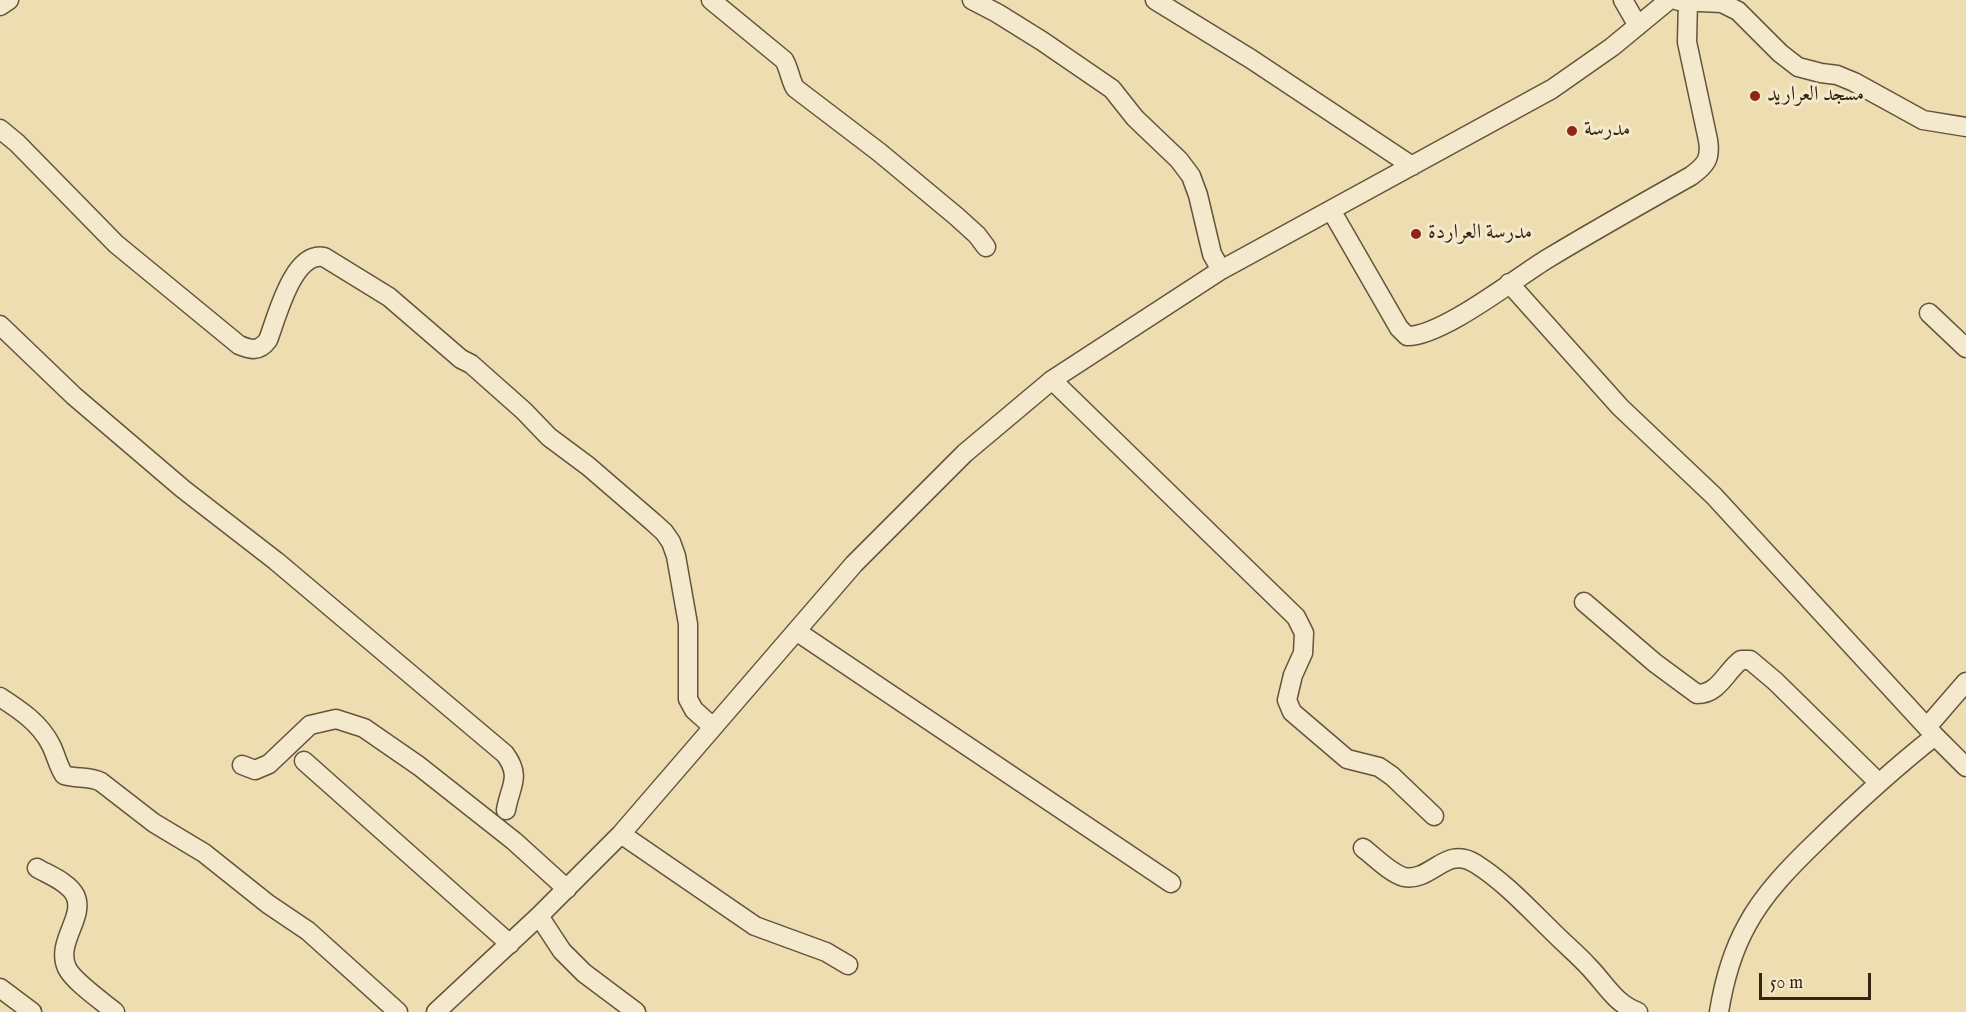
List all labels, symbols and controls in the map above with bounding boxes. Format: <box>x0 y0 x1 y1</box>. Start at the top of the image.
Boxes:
place label: مسجد العراريد <box>1767 83 1864 109</box>
marker: مسجد العراريد <box>1748 89 1762 103</box>
place label: مدرسة <box>1584 118 1630 144</box>
marker: مدرسة <box>1565 124 1579 138</box>
place label: مدرسة العراردة <box>1428 221 1532 247</box>
marker: مدرسة العراردة <box>1409 227 1423 241</box>
scale bar <box>1762 961 1874 999</box>
text: 50 m <box>1770 972 1803 995</box>

